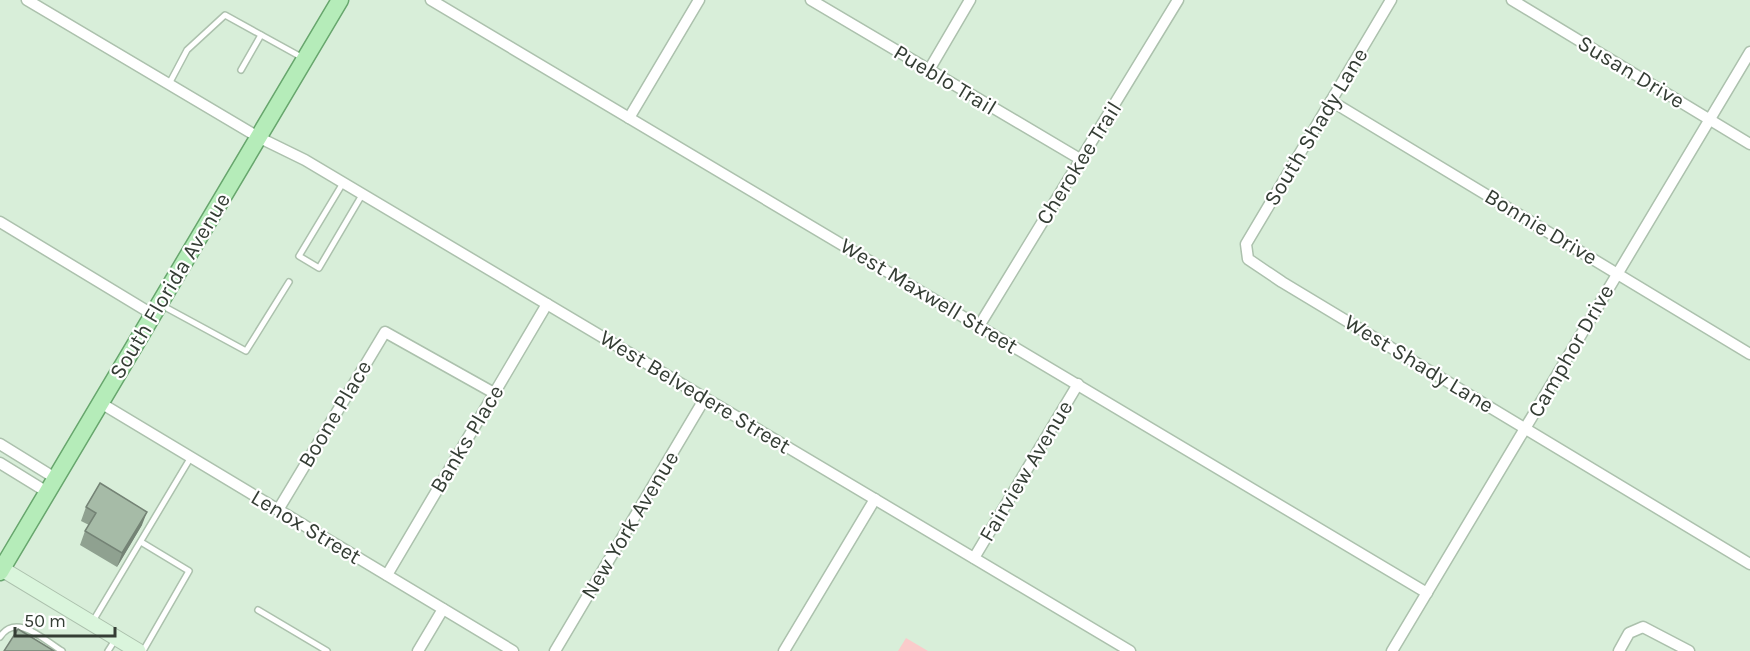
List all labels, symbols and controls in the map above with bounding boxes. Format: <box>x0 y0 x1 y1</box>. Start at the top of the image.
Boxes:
street label: Susan Drive <box>1573 30 1689 114</box>
street label: Pueblo Trail <box>889 39 1001 121</box>
street label: South Shady Lane <box>1259 43 1373 211</box>
street label: Cherokee Trail <box>1031 97 1127 229</box>
street label: Bonnie Drive <box>1480 183 1602 271</box>
street label: South Florida Avenue <box>104 188 236 384</box>
street label: West Maxwell Street <box>836 233 1022 359</box>
street label: Camphor Drive <box>1523 280 1619 422</box>
street label: West Shady Lane <box>1340 309 1498 419</box>
street label: West Belvedere Street <box>595 325 795 459</box>
street label: Boone Place <box>293 356 377 472</box>
street label: Banks Place <box>425 380 509 498</box>
street label: Fairview Avenue <box>974 396 1078 546</box>
street label: New York Avenue <box>576 446 684 604</box>
street label: Lenox Street <box>246 484 366 570</box>
scale bar <box>15 600 116 638</box>
text: 50 m <box>24 610 66 632</box>

